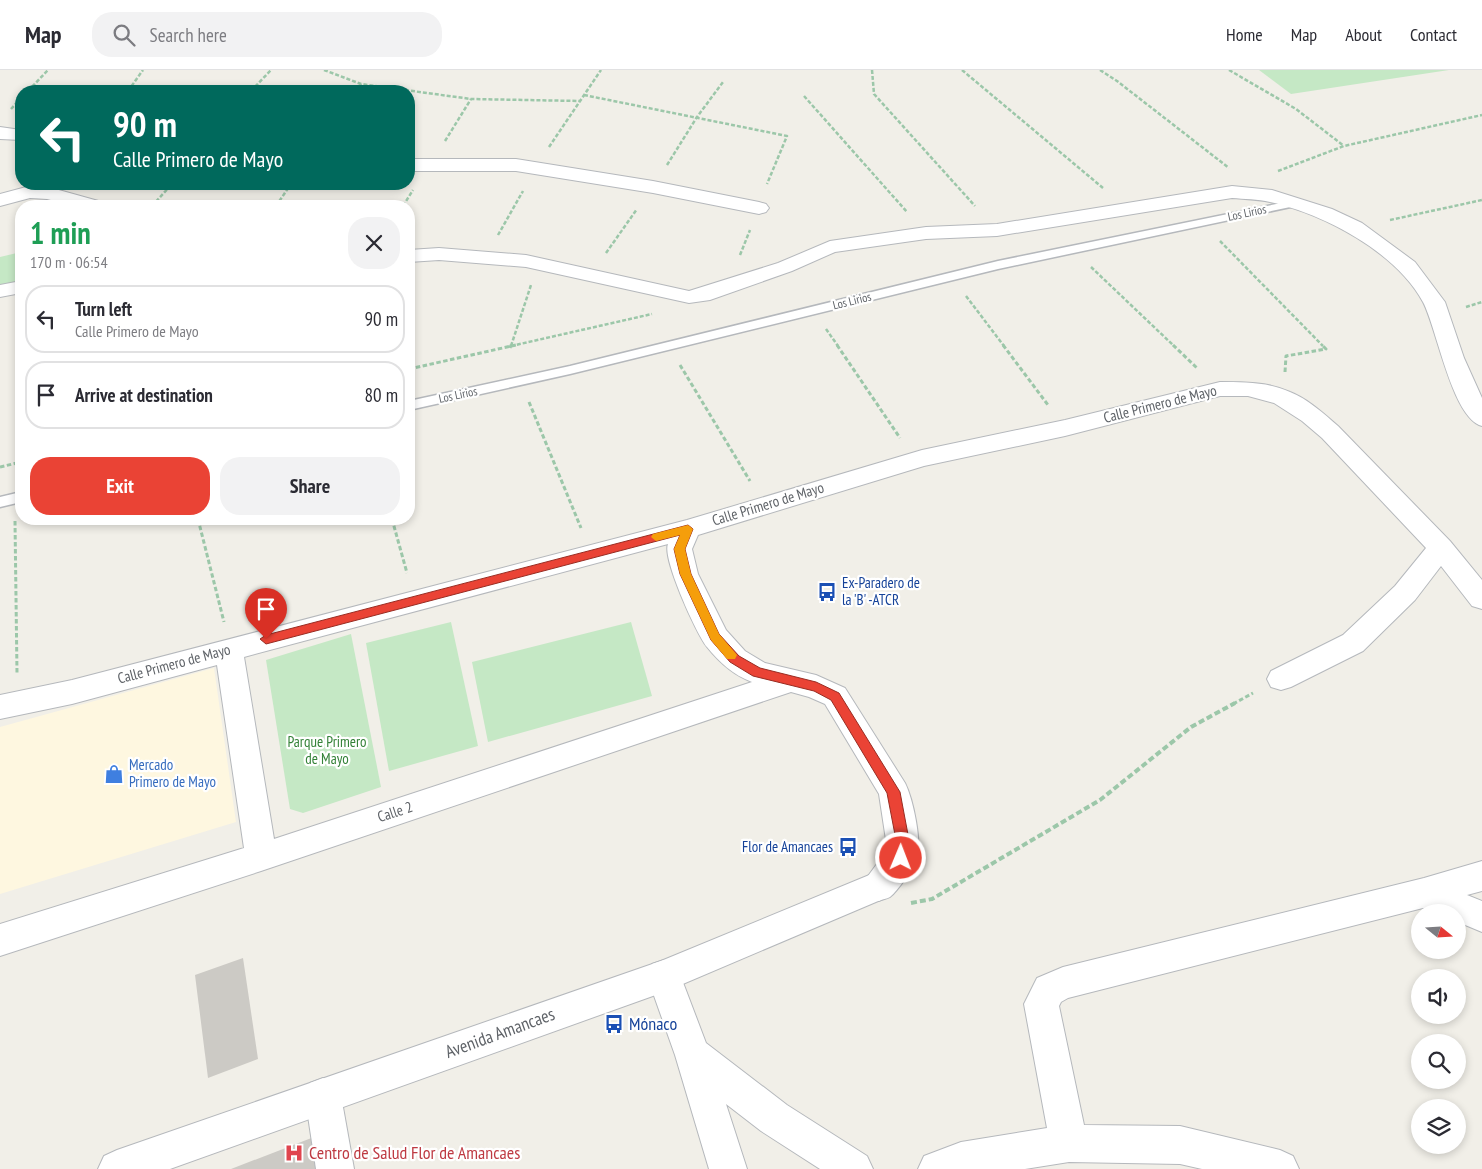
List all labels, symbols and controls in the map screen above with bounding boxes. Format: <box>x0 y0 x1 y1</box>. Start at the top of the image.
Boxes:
search box <box>92 12 442 57</box>
text: Map <box>25 19 62 50</box>
icon: search <box>110 21 138 49</box>
text: Search here <box>150 23 227 47</box>
text: Home <box>1226 23 1263 46</box>
text: Map <box>1291 23 1317 46</box>
text: About <box>1345 23 1382 46</box>
text: Contact <box>1410 23 1457 46</box>
text: 90 m <box>113 101 177 147</box>
icon: left <box>30 105 95 170</box>
text: Calle Primero de Mayo <box>113 145 283 173</box>
street label: Los Lirios <box>1226 201 1268 224</box>
text: 1 min <box>30 213 91 252</box>
button: close <box>348 217 400 269</box>
text: 170 m · 06:54 <box>30 252 108 272</box>
street label: Los Lirios <box>831 289 873 313</box>
text: Turn left <box>75 297 132 321</box>
icon: left <box>32 305 60 333</box>
text: 90 m <box>365 307 398 331</box>
text: Calle Primero de Mayo <box>75 321 199 341</box>
street label: Calle Primero de Mayo <box>1101 380 1218 427</box>
icon: arrive <box>32 381 60 409</box>
text: Arrive at destination <box>75 383 213 407</box>
text: 80 m <box>365 383 398 407</box>
street label: Los Lirios <box>437 383 479 406</box>
button: Exit <box>30 457 210 515</box>
button: Share <box>220 457 400 515</box>
street label: Calle Primero de Mayo <box>710 477 826 530</box>
place label: Ex-Paradero de la 'B' -ATCR <box>842 573 920 609</box>
bus stop icon: Ex-Paradero de la 'B' -ATCR <box>816 581 838 603</box>
pin <box>245 588 287 639</box>
icon: arrive <box>252 595 280 623</box>
street label: Calle Primero de Mayo <box>115 639 232 688</box>
park label: Parque Primero de Mayo <box>287 732 367 768</box>
place label: Mercado Primero de Mayo <box>129 755 216 791</box>
shop icon: Mercado Primero de Mayo <box>103 763 125 785</box>
street label: Calle 2 <box>375 797 415 826</box>
position arrow <box>874 831 926 883</box>
bus stop icon: Flor de Amancaes <box>837 836 859 858</box>
place label: Flor de Amancaes <box>742 837 833 856</box>
north arrow <box>1411 904 1466 959</box>
map controls <box>1411 904 1466 1154</box>
button: sound <box>1411 969 1466 1024</box>
street label: Avenida Amancaes <box>442 1002 558 1063</box>
place label: Mónaco <box>629 1012 677 1035</box>
bus stop icon: Mónaco <box>603 1013 625 1035</box>
button: search <box>1411 1034 1466 1089</box>
button: layers <box>1411 1099 1466 1154</box>
place label: Centro de Salud Flor de Amancaes <box>309 1141 520 1164</box>
hospital icon: Centro de Salud Flor de Amancaes <box>283 1142 305 1164</box>

